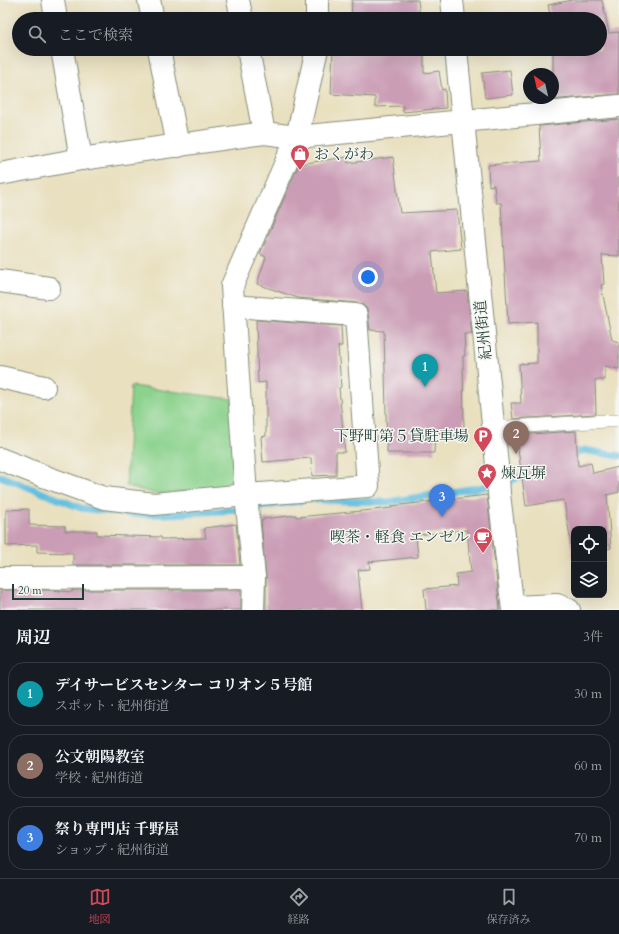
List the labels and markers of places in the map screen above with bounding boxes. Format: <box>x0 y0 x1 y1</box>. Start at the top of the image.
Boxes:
shop icon: おくがわ <box>289 143 311 171</box>
place label: おくがわ <box>314 144 374 164</box>
pin: 1 <box>412 354 438 387</box>
pin: 2 <box>503 421 529 454</box>
parking icon: 下野町第５貸駐車場 <box>472 425 494 453</box>
place label: 下野町第５貸駐車場 <box>334 426 469 446</box>
place icon: 煉瓦塀 <box>476 462 498 490</box>
place label: 煉瓦塀 <box>501 463 546 483</box>
pin: 3 <box>429 484 455 517</box>
cafe icon: 喫茶・軽食 エンゼル <box>472 526 494 554</box>
place label: 喫茶・軽食 エンゼル <box>330 527 469 547</box>

